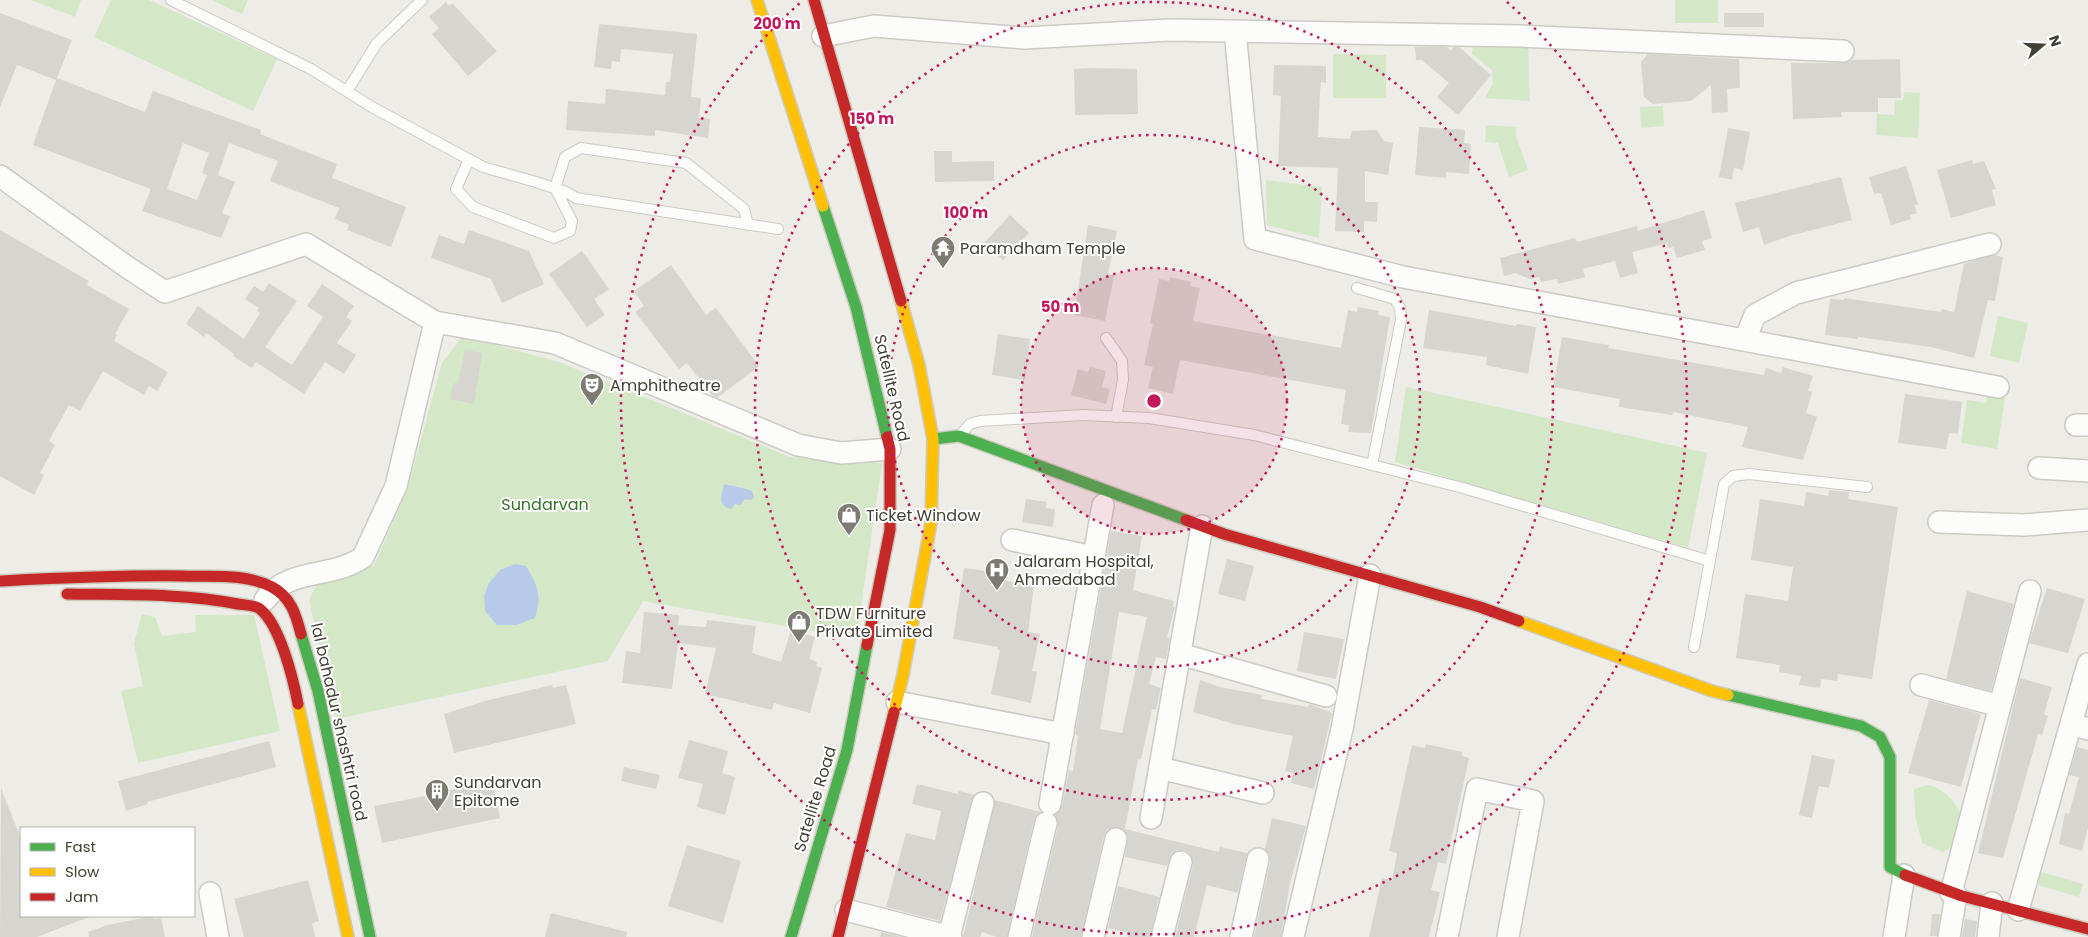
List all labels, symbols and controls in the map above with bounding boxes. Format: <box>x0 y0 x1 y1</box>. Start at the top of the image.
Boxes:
text: 200 m <box>753 13 801 34</box>
north arrow <box>2018 20 2068 70</box>
text: N <box>2044 33 2066 49</box>
text: 150 m <box>850 108 894 129</box>
text: 100 m <box>944 202 988 223</box>
temple icon: Paramdham Temple <box>930 235 956 269</box>
place label: Paramdham Temple <box>960 237 1126 260</box>
text: 50 m <box>1041 296 1079 317</box>
street label: Satellite Road <box>868 332 916 444</box>
theatre icon: Amphitheatre <box>579 372 605 406</box>
place label: Amphitheatre <box>610 374 721 397</box>
centre of rings <box>1145 392 1163 410</box>
park label: Sundarvan <box>501 493 589 516</box>
shop icon: Ticket Window <box>836 502 862 536</box>
place label: Ticket Window <box>866 504 981 527</box>
place label: Jalaram Hospital, Ahmedabad <box>1014 550 1154 591</box>
hospital icon: Jalaram Hospital, Ahmedabad <box>984 557 1010 591</box>
place label: TDW Furniture Private Limited <box>816 602 933 643</box>
shop icon: TDW Furniture Private Limited <box>786 609 812 643</box>
street label: lal bahadur shashtri road <box>305 621 373 823</box>
street label: Satellite Road <box>788 743 842 855</box>
place label: Sundarvan Epitome <box>454 771 542 812</box>
building icon: Sundarvan Epitome <box>424 778 450 812</box>
legend <box>20 827 195 917</box>
text: Fast <box>65 836 96 857</box>
text: Slow <box>65 861 100 882</box>
text: Jam <box>65 886 99 907</box>

